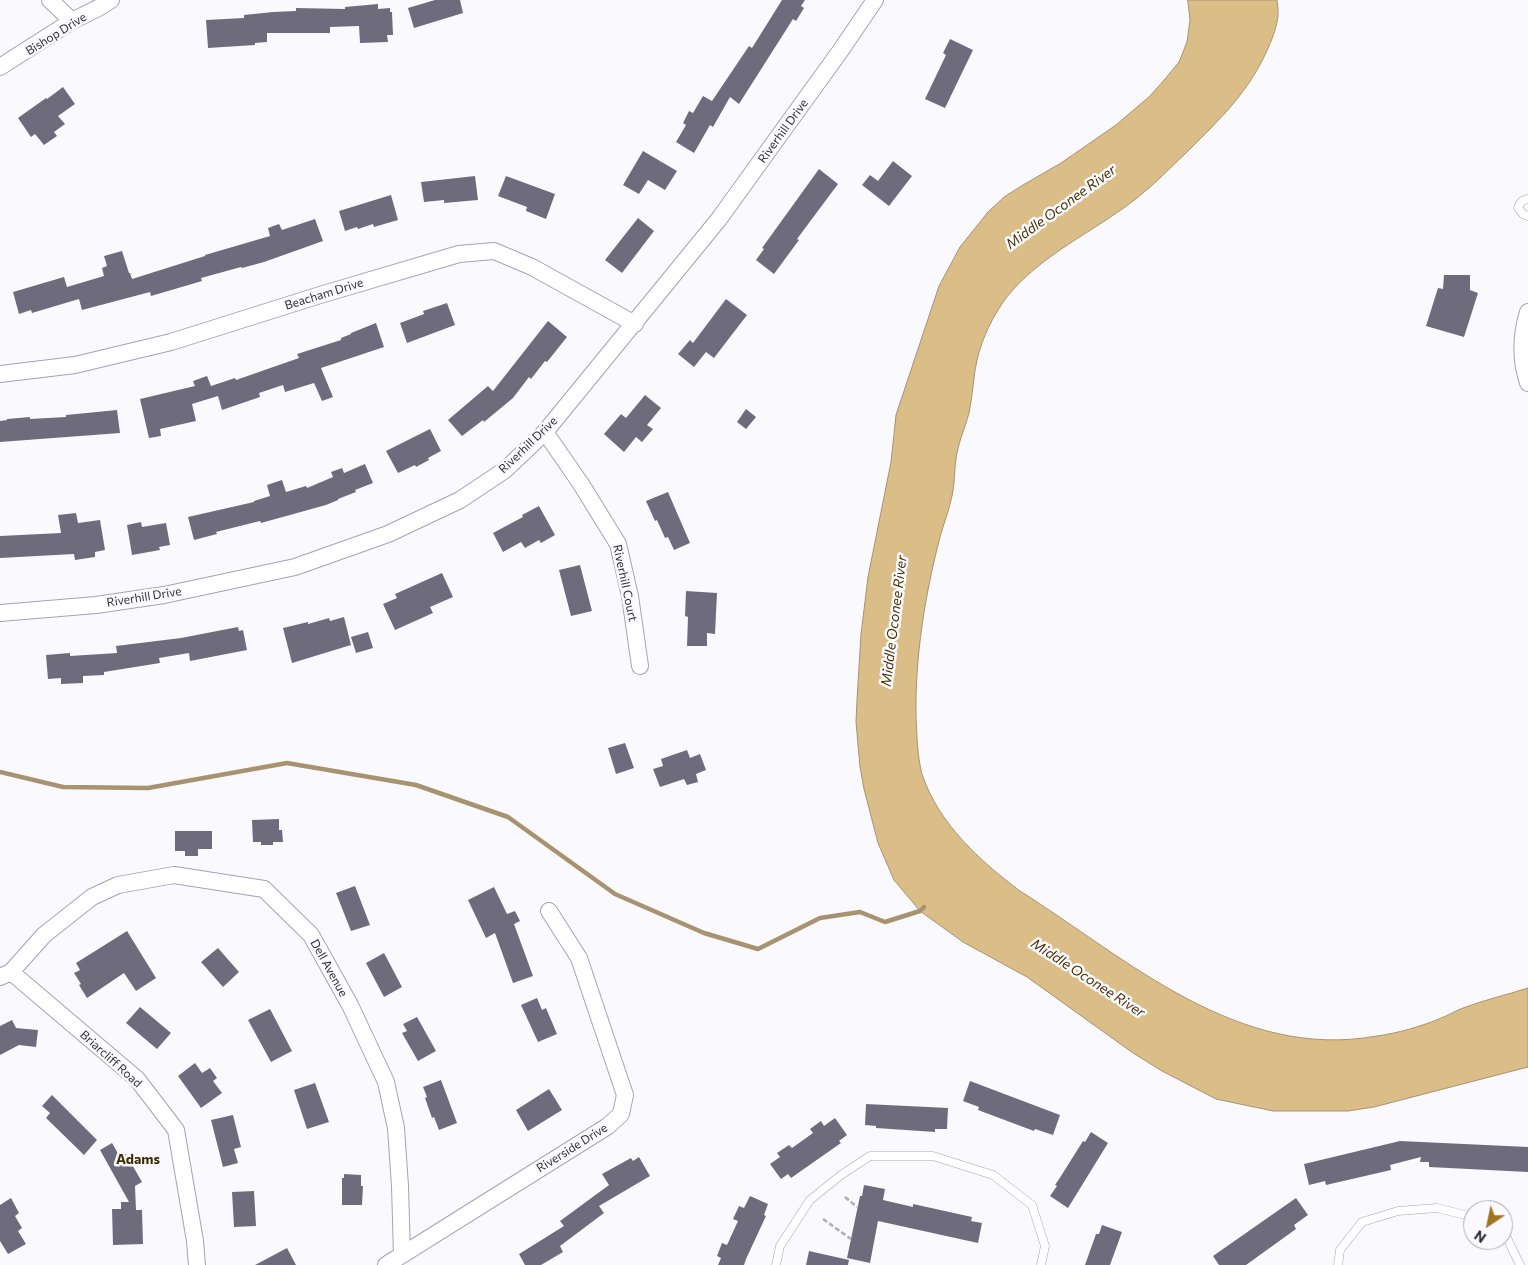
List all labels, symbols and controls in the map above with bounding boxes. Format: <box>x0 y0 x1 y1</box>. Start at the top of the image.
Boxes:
street label: Bishop Drive <box>23 10 89 58</box>
street label: Riverhill Drive <box>755 96 811 166</box>
water label: Middle Oconee River <box>1003 161 1119 253</box>
street label: Beacham Drive <box>283 275 365 313</box>
street label: Riverhill Drive <box>496 414 560 476</box>
street label: Riverhill Court <box>610 543 640 623</box>
water label: Middle Oconee River <box>878 554 910 688</box>
street label: Riverhill Drive <box>106 584 182 610</box>
water label: Middle Oconee River <box>1028 935 1148 1021</box>
street label: Dell Avenue <box>307 937 351 999</box>
street label: Briarcliff Road <box>77 1028 145 1090</box>
street label: Riverside Drive <box>534 1120 610 1176</box>
district label: Adams <box>116 1151 160 1167</box>
north arrow <box>1463 1200 1513 1250</box>
text: N <box>1471 1227 1489 1247</box>

